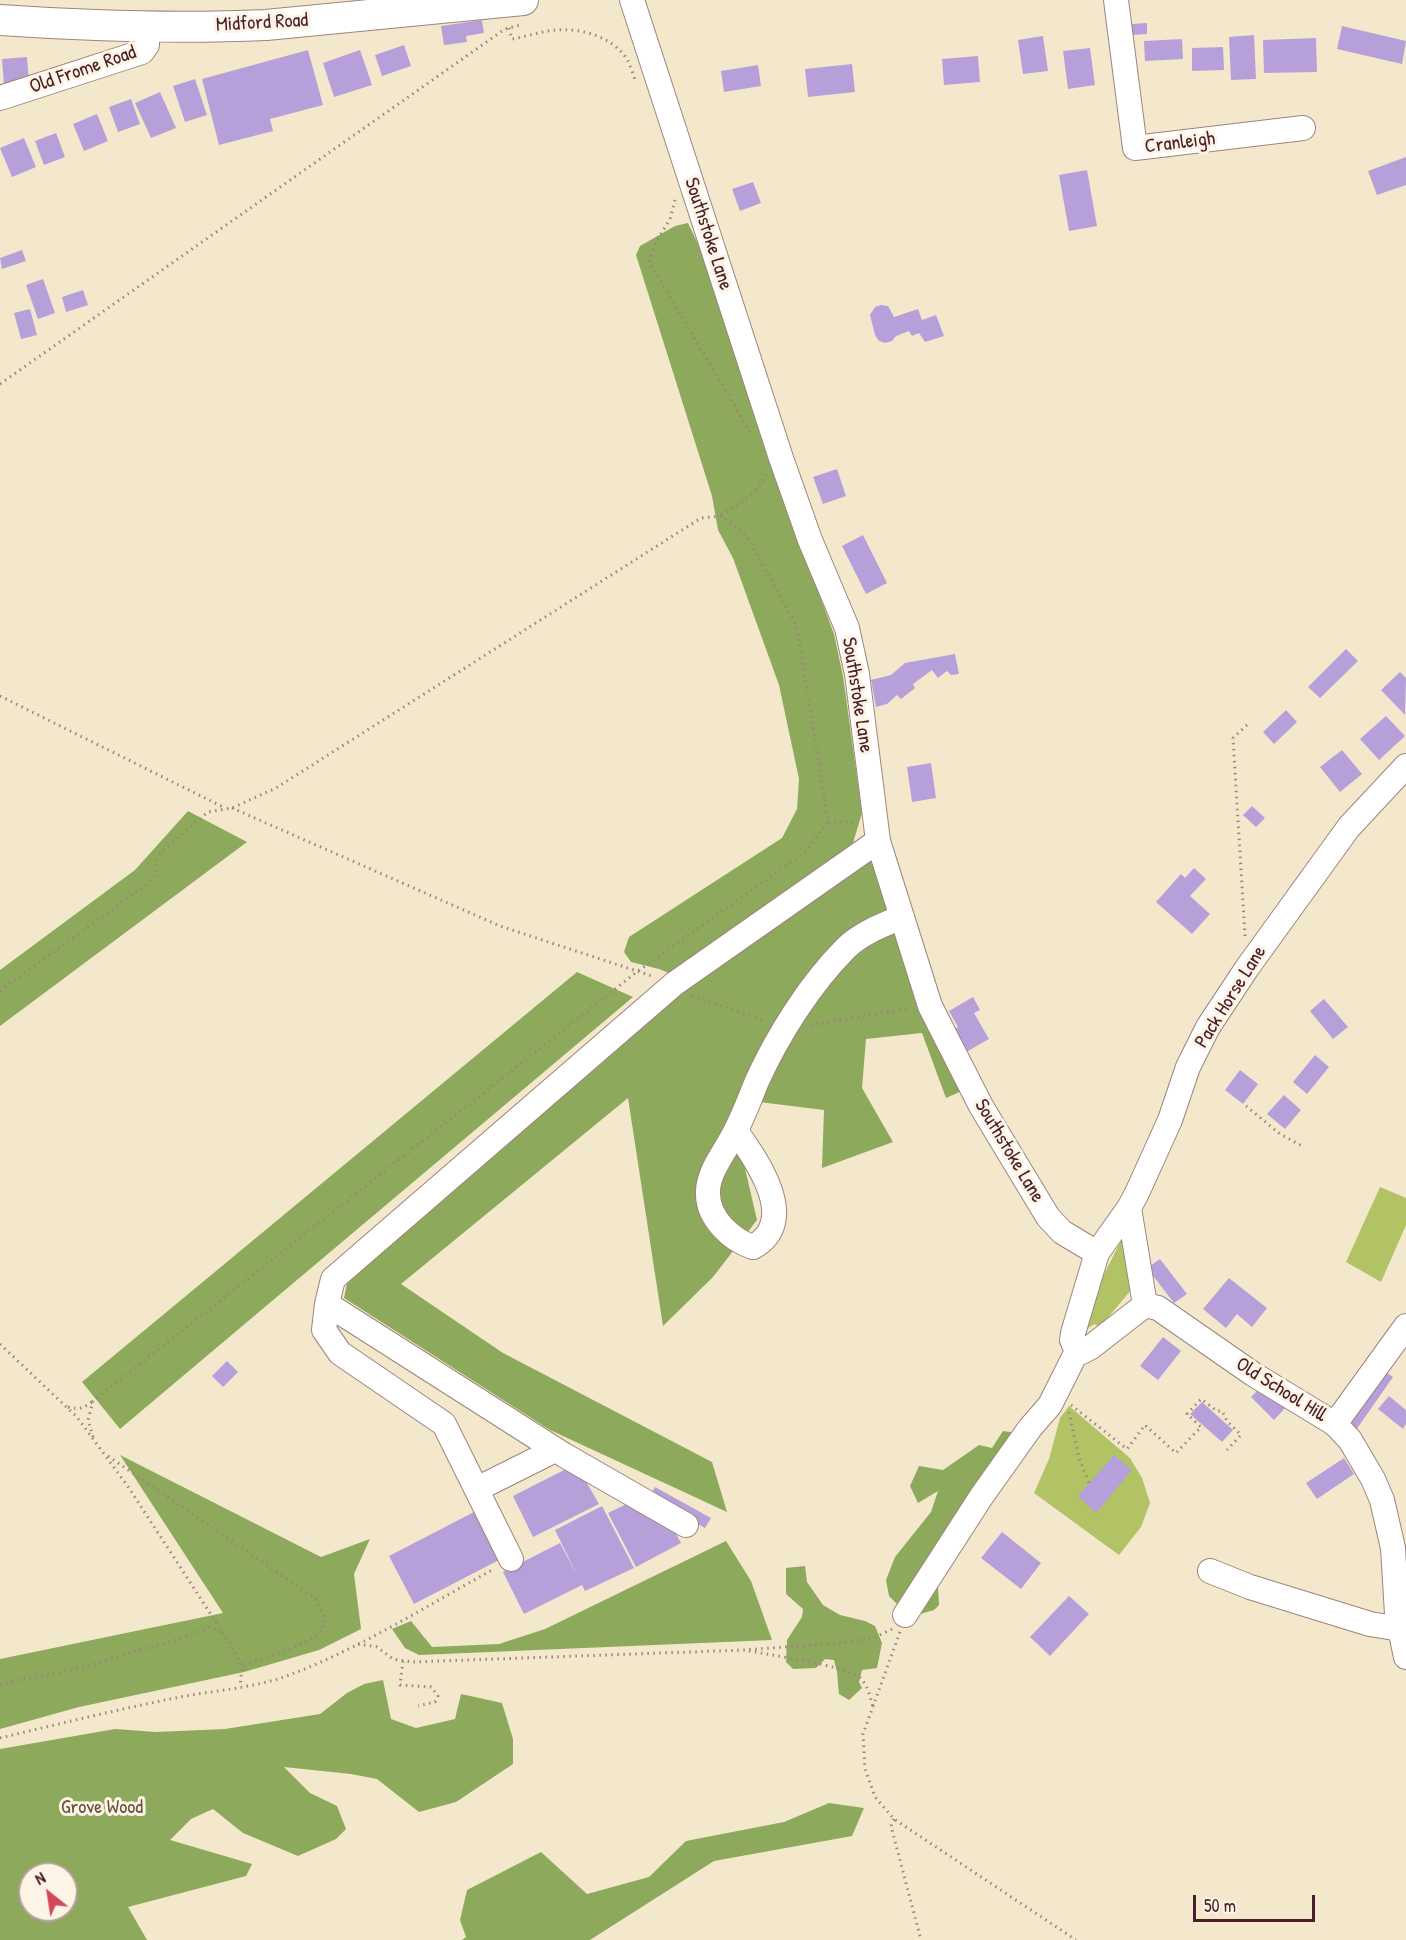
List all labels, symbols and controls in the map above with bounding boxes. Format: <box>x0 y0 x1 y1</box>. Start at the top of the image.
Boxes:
street label: Midford Road <box>215 9 309 37</box>
street label: Old Frome Road <box>27 41 139 99</box>
street label: Cranleigh <box>1144 127 1216 159</box>
street label: Southstoke Lane <box>679 175 737 293</box>
street label: Southstoke Lane <box>836 636 878 754</box>
street label: Pack Horse Lane <box>1190 942 1272 1052</box>
street label: Southstoke Lane <box>969 1095 1049 1207</box>
street label: Old School Hill <box>1231 1353 1331 1427</box>
park label: Grove Wood <box>61 1796 143 1820</box>
north arrow <box>18 1862 78 1922</box>
text: N <box>31 1866 49 1890</box>
scale bar <box>1196 1883 1318 1921</box>
text: 50 m <box>1204 1893 1236 1918</box>

